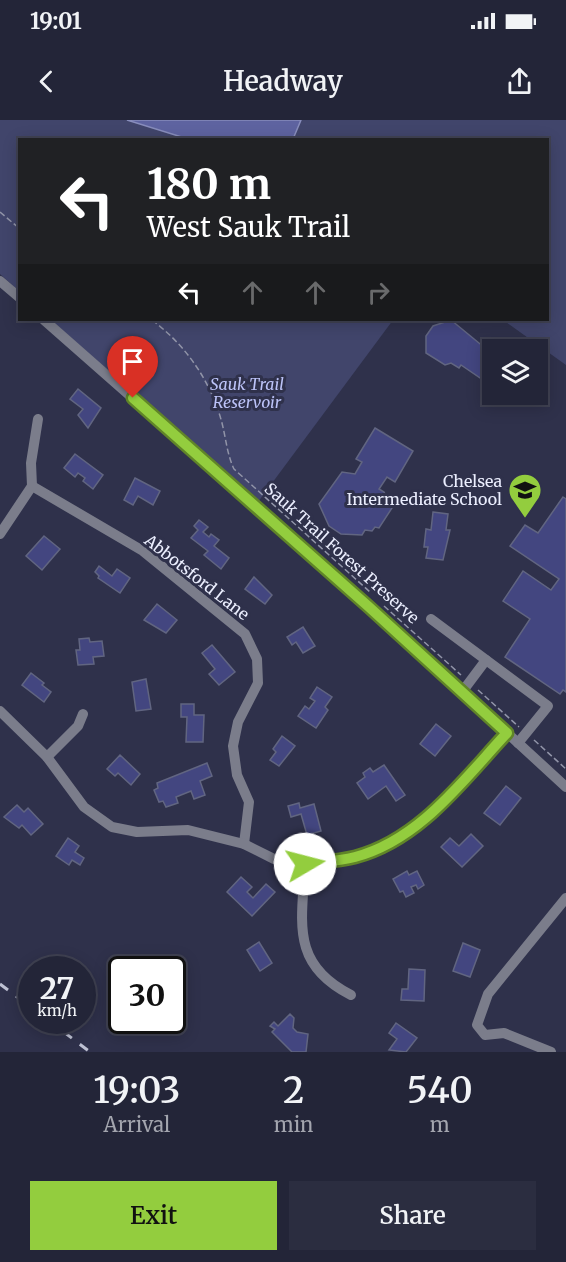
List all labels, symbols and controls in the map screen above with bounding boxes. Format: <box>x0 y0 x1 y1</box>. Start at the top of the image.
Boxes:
text: 19:01 <box>30 7 82 35</box>
text: Headway <box>223 64 343 98</box>
icon: back <box>30 65 63 98</box>
icon: share <box>503 65 536 98</box>
text: 180 m <box>147 158 271 210</box>
icon: left <box>48 162 126 240</box>
text: West Sauk Trail <box>147 210 350 244</box>
icon: left <box>173 276 206 309</box>
icon: ahead <box>236 276 269 309</box>
icon: ahead <box>299 276 332 309</box>
icon: right <box>362 276 395 309</box>
pin <box>107 336 158 398</box>
map controls <box>482 339 548 405</box>
button: layers <box>482 339 548 405</box>
icon: arrive <box>116 345 149 378</box>
park label: Sauk Trail Reservoir <box>210 374 284 412</box>
place label: Chelsea Intermediate School <box>347 471 502 509</box>
school or university icon: Chelsea Intermediate School <box>507 472 543 519</box>
street label: Sauk Trail Forest Preserve <box>261 478 423 628</box>
street label: Abbotsford Lane <box>140 529 253 624</box>
position arrow <box>273 832 337 896</box>
speed limit sign: 30 <box>108 956 186 1034</box>
text: 27 <box>40 969 74 1007</box>
text: km/h <box>37 1001 77 1020</box>
text: 19:03 <box>93 1068 180 1113</box>
text: 2 <box>283 1068 304 1113</box>
text: 540 <box>407 1068 473 1113</box>
text: Arrival <box>104 1112 170 1137</box>
text: min <box>274 1112 313 1137</box>
text: m <box>430 1112 450 1137</box>
button: Exit <box>30 1181 277 1250</box>
button: Share <box>289 1181 536 1250</box>

